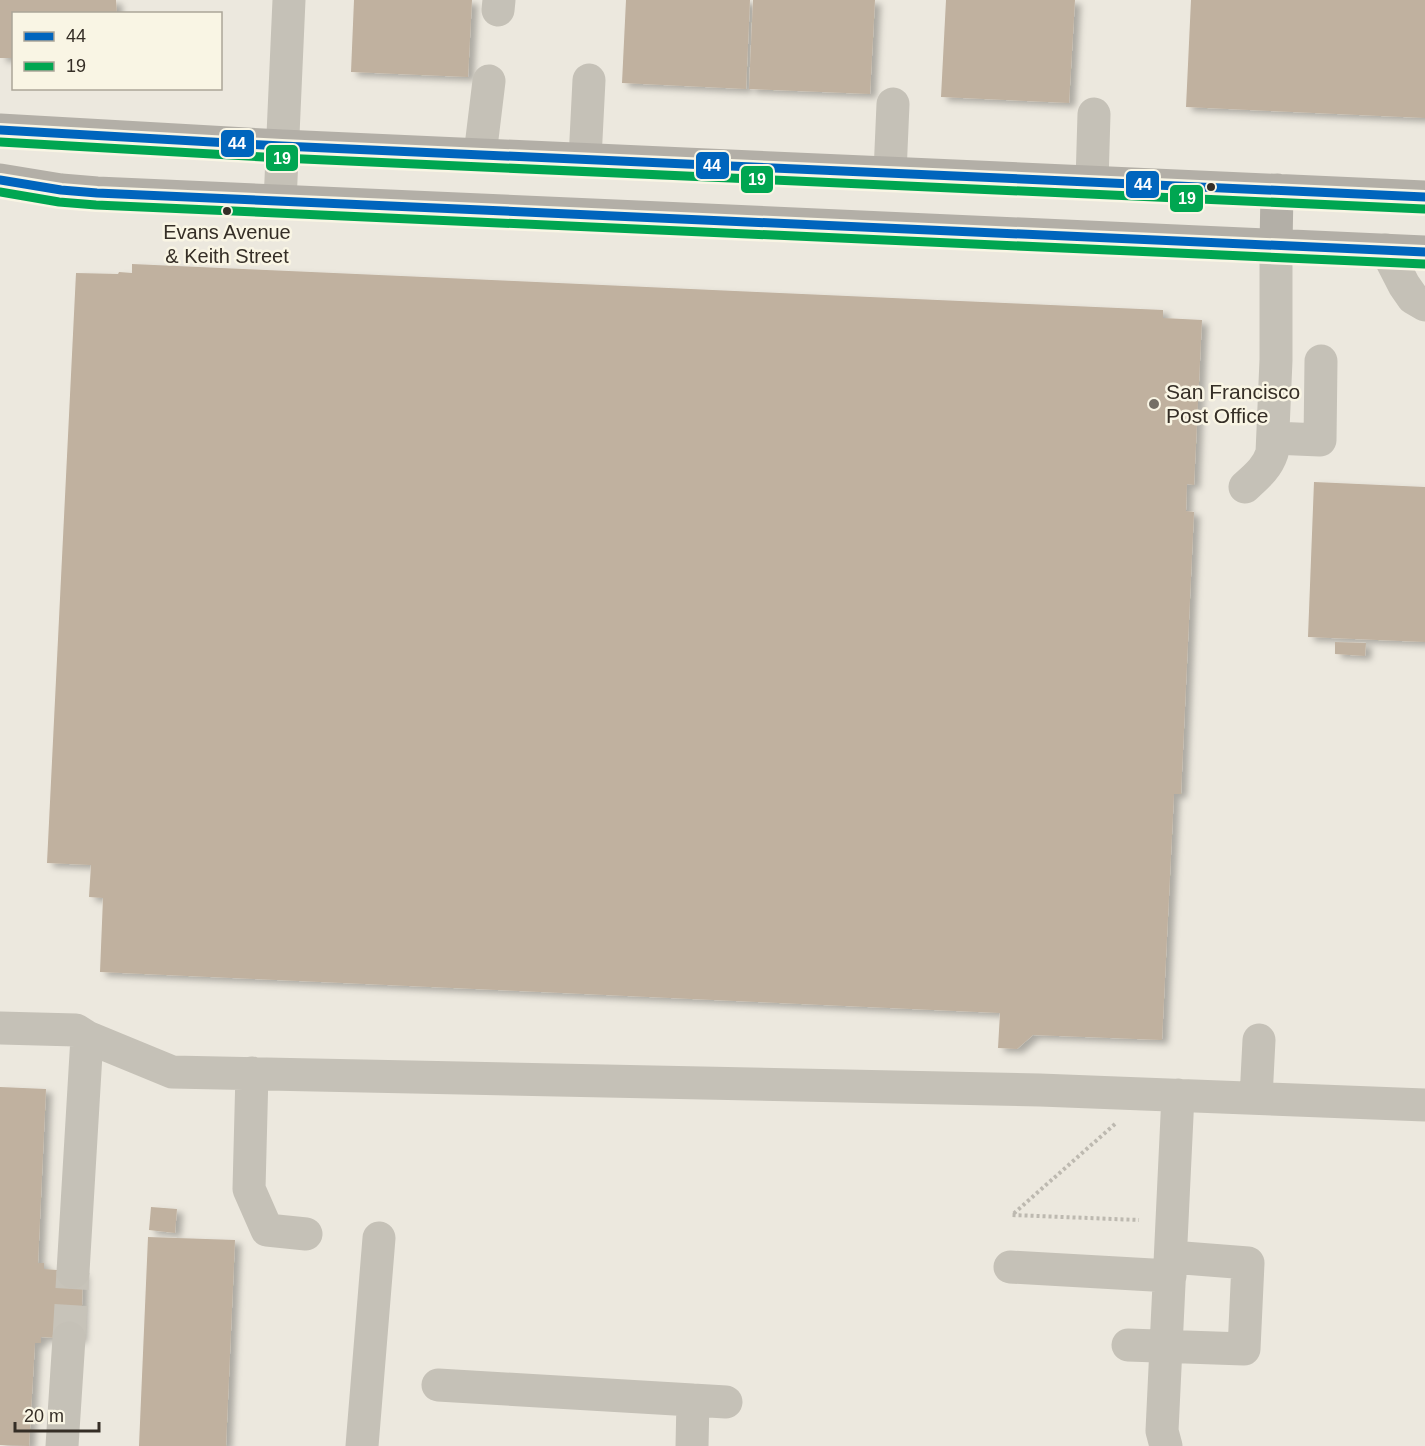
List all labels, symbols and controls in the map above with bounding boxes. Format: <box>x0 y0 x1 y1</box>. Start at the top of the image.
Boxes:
legend <box>12 12 222 90</box>
text: 44 <box>66 26 86 46</box>
text: 19 <box>66 56 86 76</box>
line badge: 44 <box>220 129 255 158</box>
text: 44 <box>228 135 246 152</box>
line badge: 19 <box>265 144 299 172</box>
text: 19 <box>273 150 291 167</box>
line badge: 44 <box>695 151 730 180</box>
text: 44 <box>703 157 721 174</box>
line badge: 19 <box>740 165 774 194</box>
line badge: 44 <box>1125 170 1160 199</box>
text: 19 <box>748 171 766 188</box>
text: 44 <box>1134 176 1152 193</box>
unlabelled marker <box>1205 181 1217 193</box>
line badge: 19 <box>1169 184 1204 213</box>
text: 19 <box>1178 190 1196 207</box>
marker: Evans Avenue & Keith Street <box>221 205 233 217</box>
place label: Evans Avenue & Keith Street <box>163 221 291 267</box>
place label: San Francisco Post Office <box>1166 380 1300 427</box>
marker: San Francisco Post Office <box>1147 397 1161 411</box>
scale bar <box>15 1395 99 1433</box>
text: 20 m <box>24 1406 64 1426</box>

